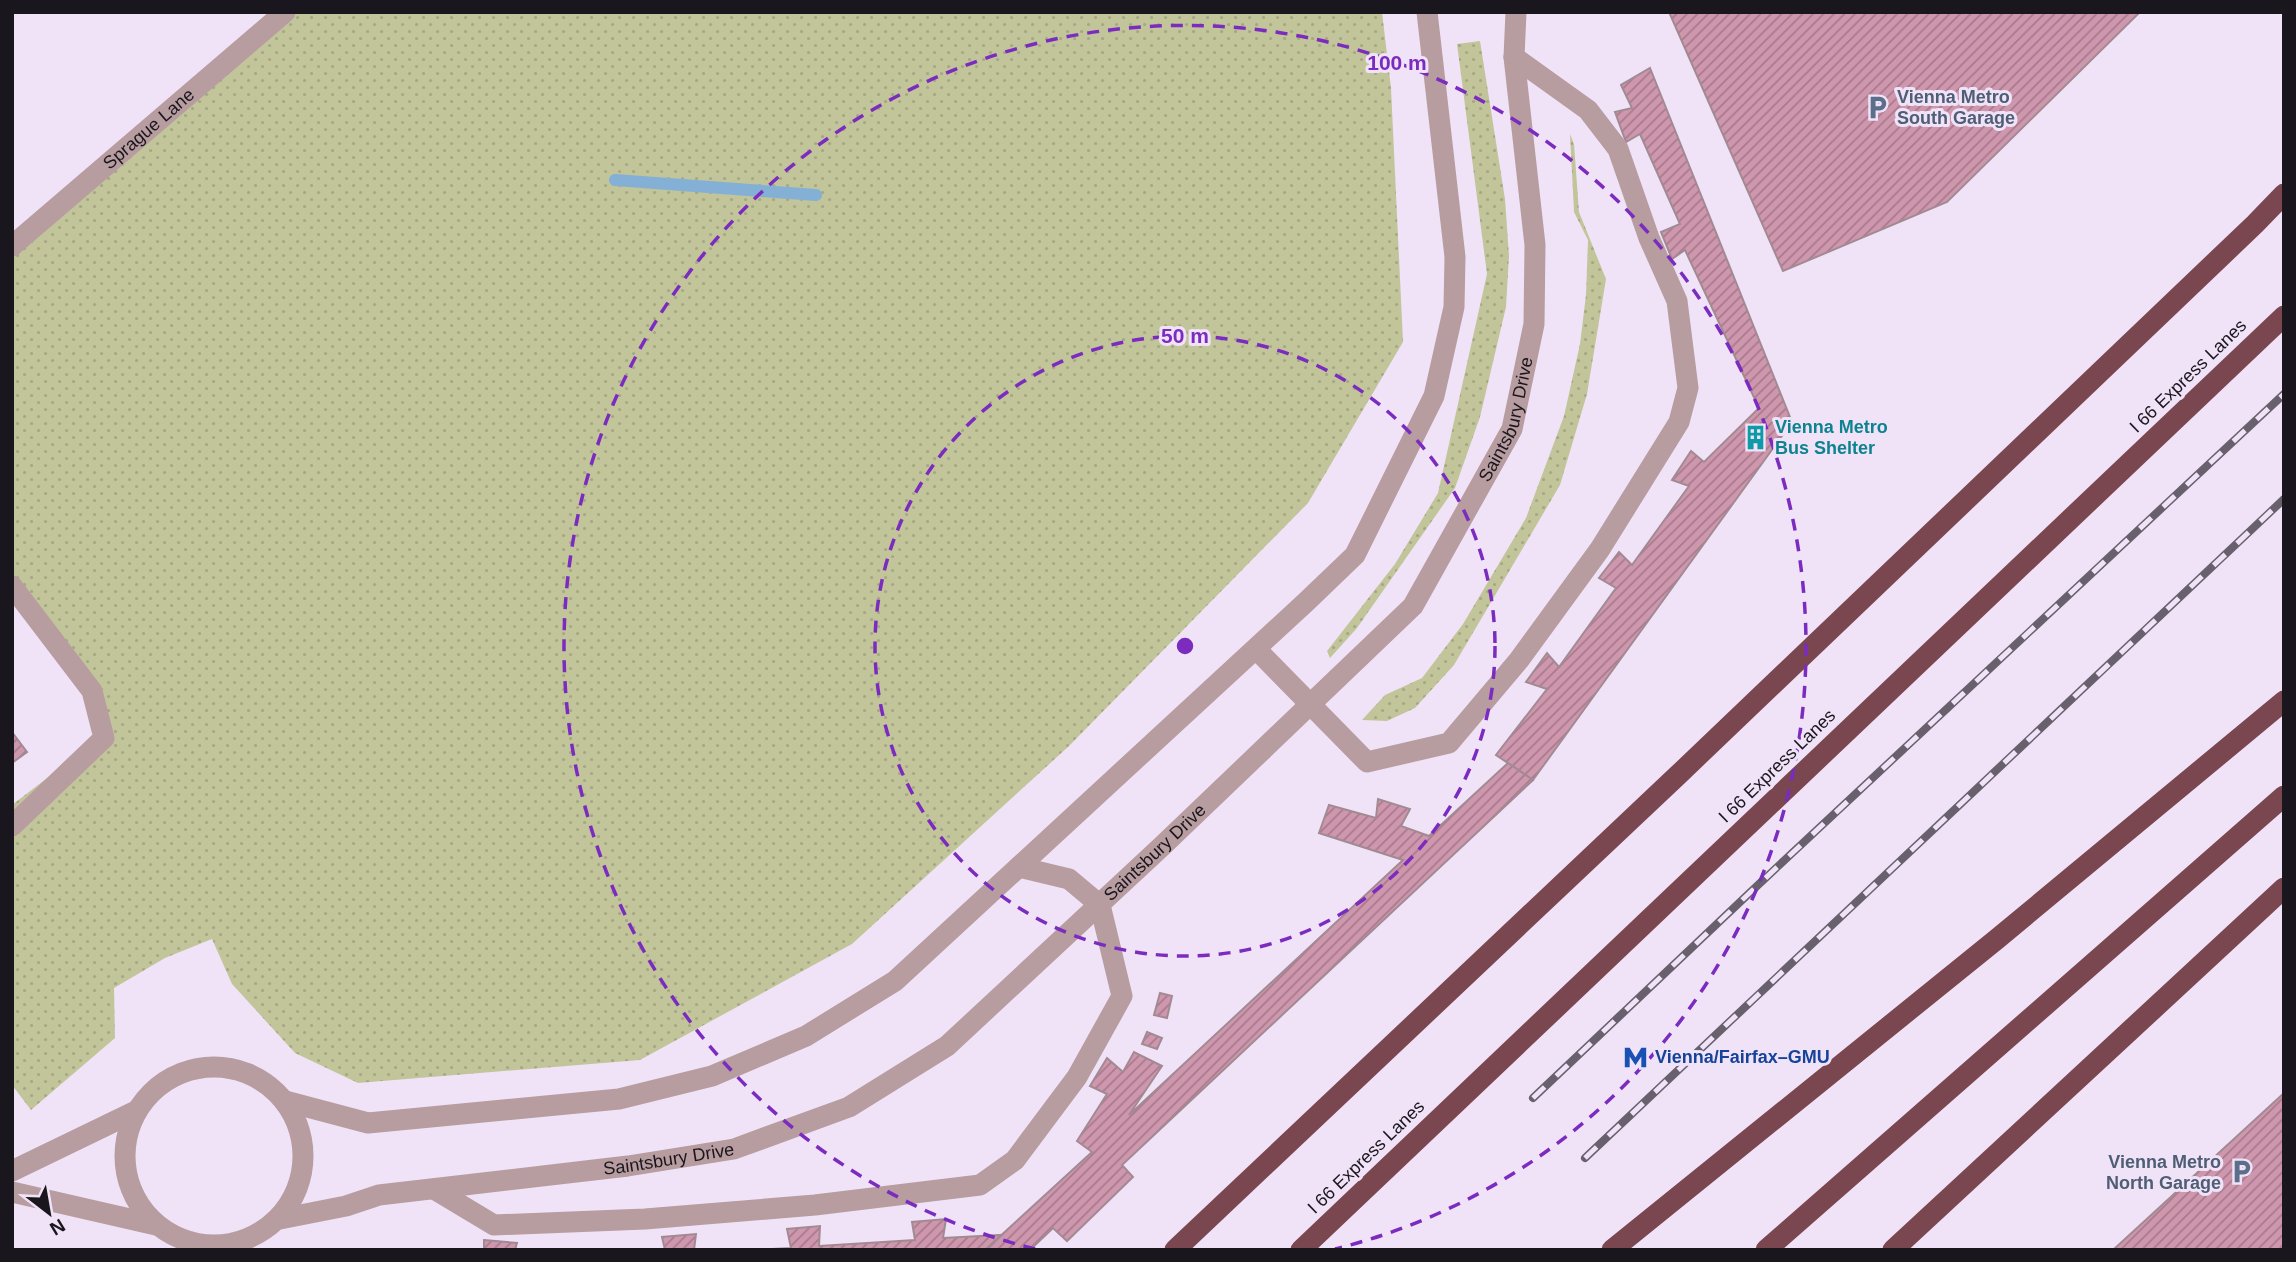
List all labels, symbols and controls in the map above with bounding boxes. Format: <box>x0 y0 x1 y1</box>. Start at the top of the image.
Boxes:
text: 100 m <box>1367 51 1427 74</box>
street label: Sprague Lane <box>99 84 198 173</box>
place label: Vienna Metro South Garage <box>1897 87 2015 128</box>
parking icon: Vienna Metro South Garage <box>1863 93 1891 121</box>
street label: I 66 Express Lanes <box>2126 315 2250 437</box>
text: 50 m <box>1161 324 1209 347</box>
street label: Saintsbury Drive <box>1475 355 1537 485</box>
place label: Vienna Metro Bus Shelter <box>1775 417 1888 458</box>
building icon: Vienna Metro Bus Shelter <box>1741 423 1769 451</box>
centre of rings <box>1173 634 1197 658</box>
street label: I 66 Express Lanes <box>1715 705 1839 827</box>
street label: Saintsbury Drive <box>1100 800 1210 905</box>
metro station icon: Vienna/Fairfax–GMU <box>1621 1043 1649 1071</box>
place label: Vienna/Fairfax–GMU <box>1655 1047 1830 1067</box>
street label: I 66 Express Lanes <box>1304 1096 1428 1218</box>
street label: Saintsbury Drive <box>602 1139 736 1179</box>
place label: Vienna Metro North Garage <box>2106 1152 2221 1193</box>
parking icon: Vienna Metro North Garage <box>2227 1158 2255 1186</box>
north arrow <box>14 1178 84 1248</box>
text: N <box>46 1215 69 1240</box>

